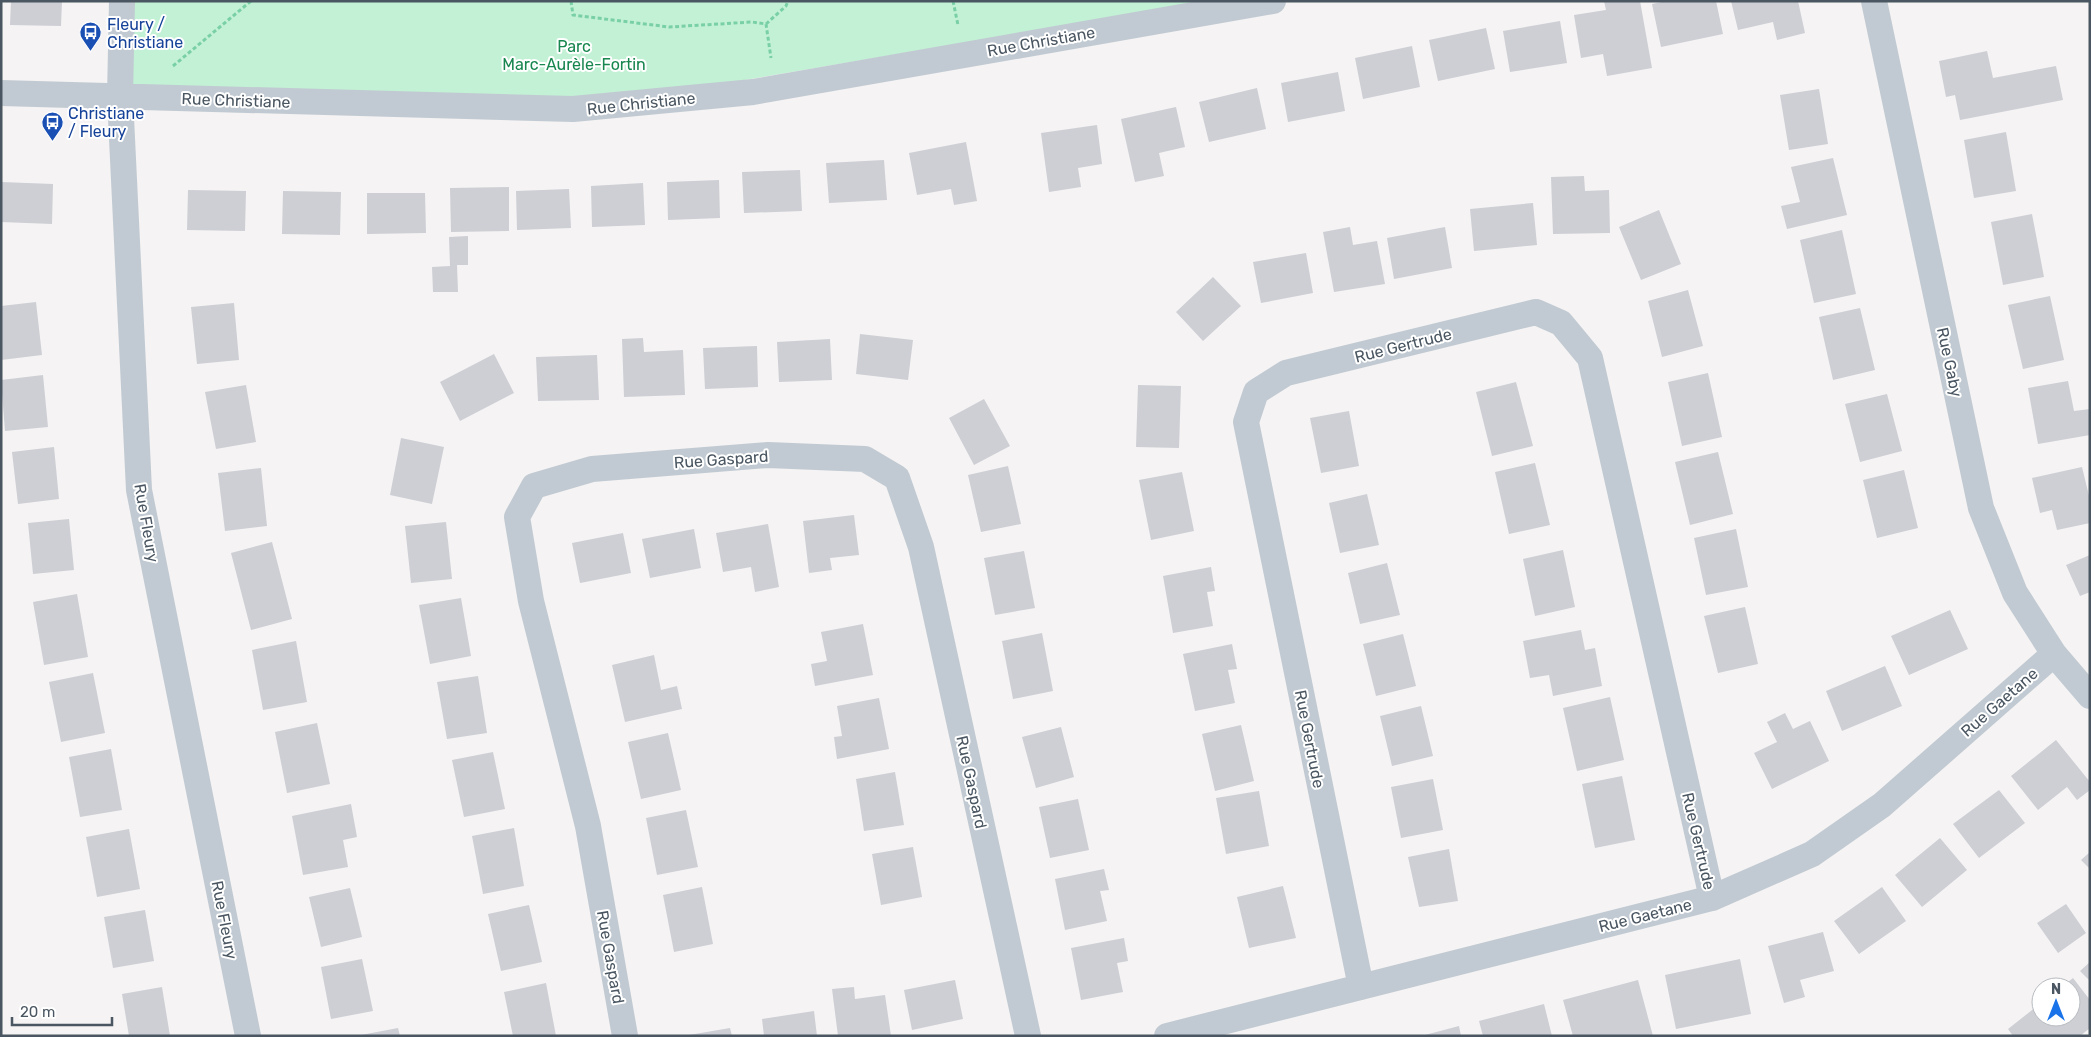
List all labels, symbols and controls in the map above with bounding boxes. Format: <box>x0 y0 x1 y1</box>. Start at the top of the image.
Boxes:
place label: Fleury / Christiane <box>107 15 183 52</box>
bus stop icon: Fleury / Christiane <box>79 21 103 52</box>
street label: Rue Christiane <box>986 23 1097 60</box>
park label: Parc Marc-Aurèle-Fortin <box>502 37 646 74</box>
street label: Rue Christiane <box>586 88 696 119</box>
street label: Rue Christiane <box>181 89 291 112</box>
place label: Christiane / Fleury <box>68 104 144 141</box>
bus stop icon: Christiane / Fleury <box>40 110 64 141</box>
street label: Rue Gertrude <box>1353 324 1454 367</box>
street label: Rue Gaby <box>1933 326 1966 399</box>
street label: Rue Gaspard <box>673 447 769 472</box>
street label: Rue Fleury <box>130 482 163 564</box>
street label: Rue Gaetane <box>1957 664 2042 741</box>
street label: Rue Gertrude <box>1291 689 1328 790</box>
street label: Rue Gaspard <box>952 734 991 830</box>
street label: Rue Gertrude <box>1678 791 1719 892</box>
street label: Rue Fleury <box>208 879 241 961</box>
street label: Rue Gaetane <box>1597 895 1694 936</box>
street label: Rue Gaspard <box>593 909 628 1005</box>
north arrow <box>2031 977 2081 1027</box>
text: N <box>2051 981 2061 998</box>
scale bar <box>12 994 112 1026</box>
text: 20 m <box>20 1003 55 1021</box>

